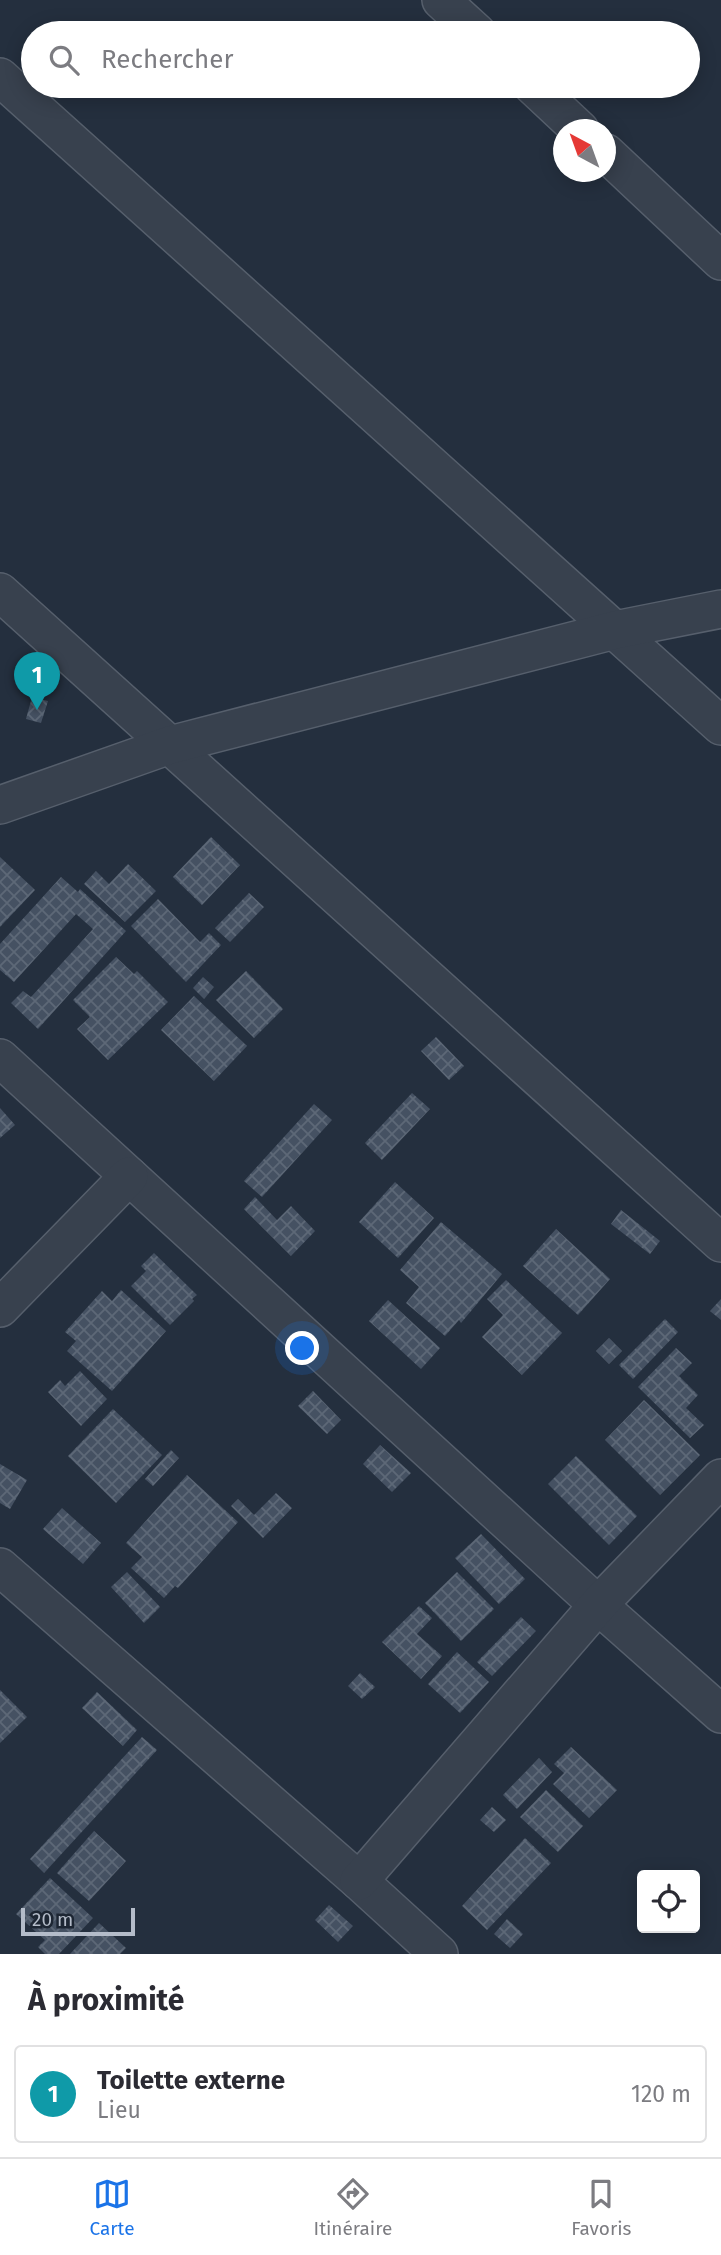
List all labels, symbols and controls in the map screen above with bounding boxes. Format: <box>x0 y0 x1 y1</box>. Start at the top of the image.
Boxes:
search box <box>21 21 700 98</box>
icon: search <box>45 41 83 79</box>
text: Rechercher <box>101 44 233 75</box>
north arrow <box>553 119 616 182</box>
pin: 1 <box>14 652 60 710</box>
your location <box>285 1331 319 1365</box>
map controls <box>637 1870 700 1933</box>
button: locate <box>637 1870 700 1933</box>
scale bar <box>21 1905 135 1937</box>
text: 20 m <box>32 1908 73 1931</box>
text: À proximité <box>28 1982 184 2018</box>
text: Toilette externe <box>97 2065 285 2096</box>
text: 1 <box>48 2080 58 2108</box>
text: 120 m <box>631 2080 691 2108</box>
text: Lieu <box>97 2096 141 2124</box>
tab: Carte <box>89 2175 135 2240</box>
tab: Itinéraire <box>314 2175 392 2240</box>
tab: Favoris <box>571 2175 632 2240</box>

